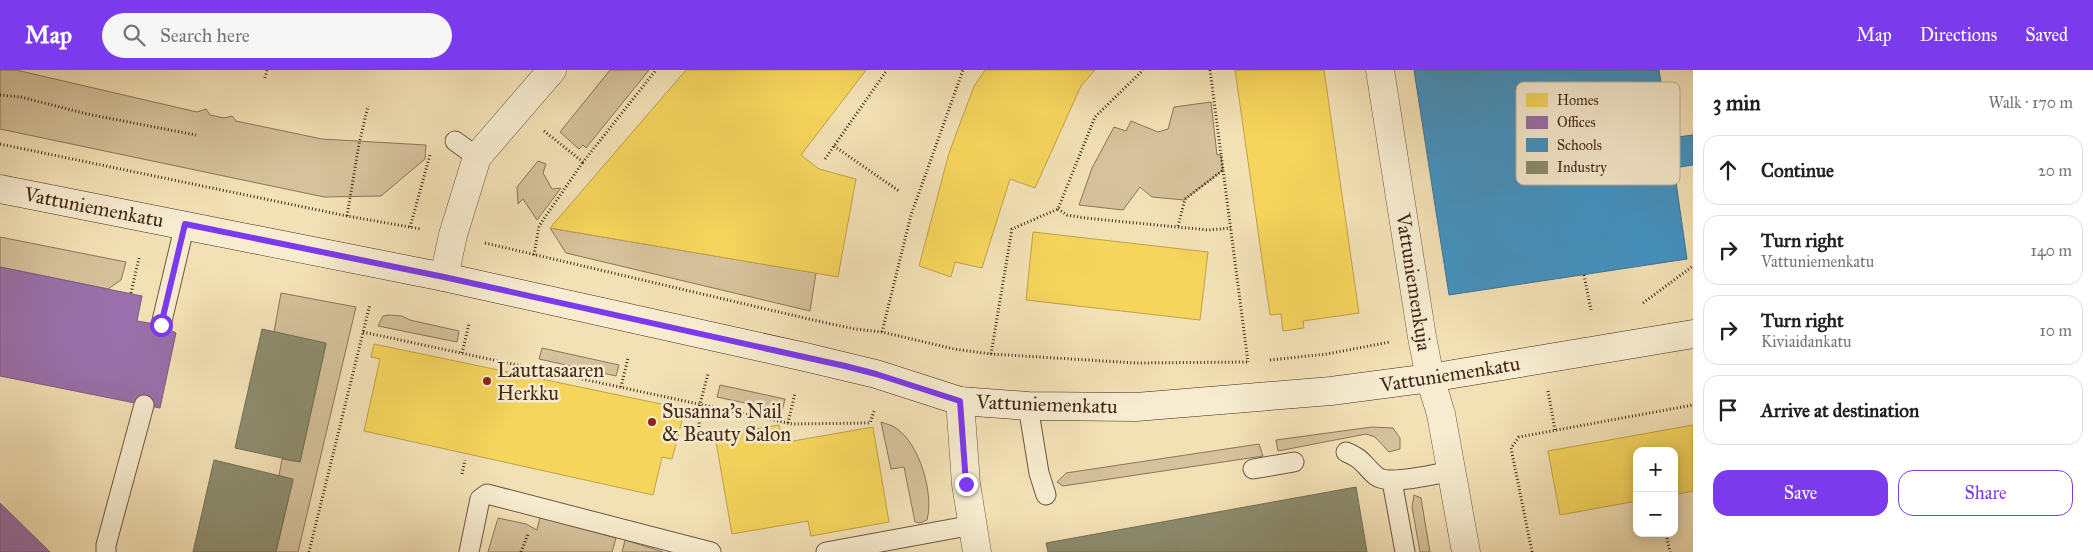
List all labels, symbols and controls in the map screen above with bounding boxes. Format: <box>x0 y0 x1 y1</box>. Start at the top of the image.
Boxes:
search box <box>102 13 452 58</box>
text: Map <box>25 20 72 50</box>
icon: search <box>120 21 148 49</box>
text: Search here <box>160 24 250 47</box>
text: Map <box>1856 24 1892 46</box>
text: Directions <box>1920 24 1997 46</box>
text: Saved <box>2025 24 2068 46</box>
legend <box>1516 82 1680 185</box>
text: 3 min <box>1713 90 1761 116</box>
text: Homes <box>1557 92 1599 109</box>
text: Walk · 170 m <box>1989 93 2073 112</box>
text: Offices <box>1557 114 1596 131</box>
text: Schools <box>1557 137 1602 154</box>
icon: ahead <box>1714 156 1742 184</box>
text: Industry <box>1557 159 1607 176</box>
text: Continue <box>1761 159 1834 182</box>
text: 20 m <box>2038 161 2072 180</box>
street label: Vattuniemenkatu <box>21 182 166 232</box>
street label: Vattuniemenkuja <box>1391 210 1437 353</box>
text: Turn right <box>1761 229 1844 252</box>
icon: right <box>1714 236 1742 264</box>
text: 140 m <box>2031 241 2072 260</box>
text: Vattuniemenkatu <box>1761 252 1874 271</box>
text: Turn right <box>1761 309 1844 332</box>
route start <box>150 314 173 337</box>
icon: right <box>1714 316 1742 344</box>
text: 10 m <box>2040 321 2072 340</box>
text: Kiviaidankatu <box>1761 332 1852 351</box>
street label: Vattuniemenkatu <box>1377 351 1522 397</box>
place label: Lauttasaaren Herkku <box>497 358 604 405</box>
marker: Lauttasaaren Herkku <box>481 375 493 387</box>
street label: Vattuniemenkatu <box>975 390 1118 418</box>
icon: arrive <box>1714 396 1742 424</box>
place label: Susanna's Nail & Beauty Salon <box>662 399 791 446</box>
text: Arrive at destination <box>1761 399 1919 422</box>
marker: Susanna's Nail & Beauty Salon <box>646 416 658 428</box>
map controls <box>1633 447 1678 537</box>
button: + <box>1633 447 1678 492</box>
button: Save <box>1713 470 1888 516</box>
button: Share <box>1898 470 2073 516</box>
route end <box>955 473 978 496</box>
button: − <box>1633 492 1678 537</box>

